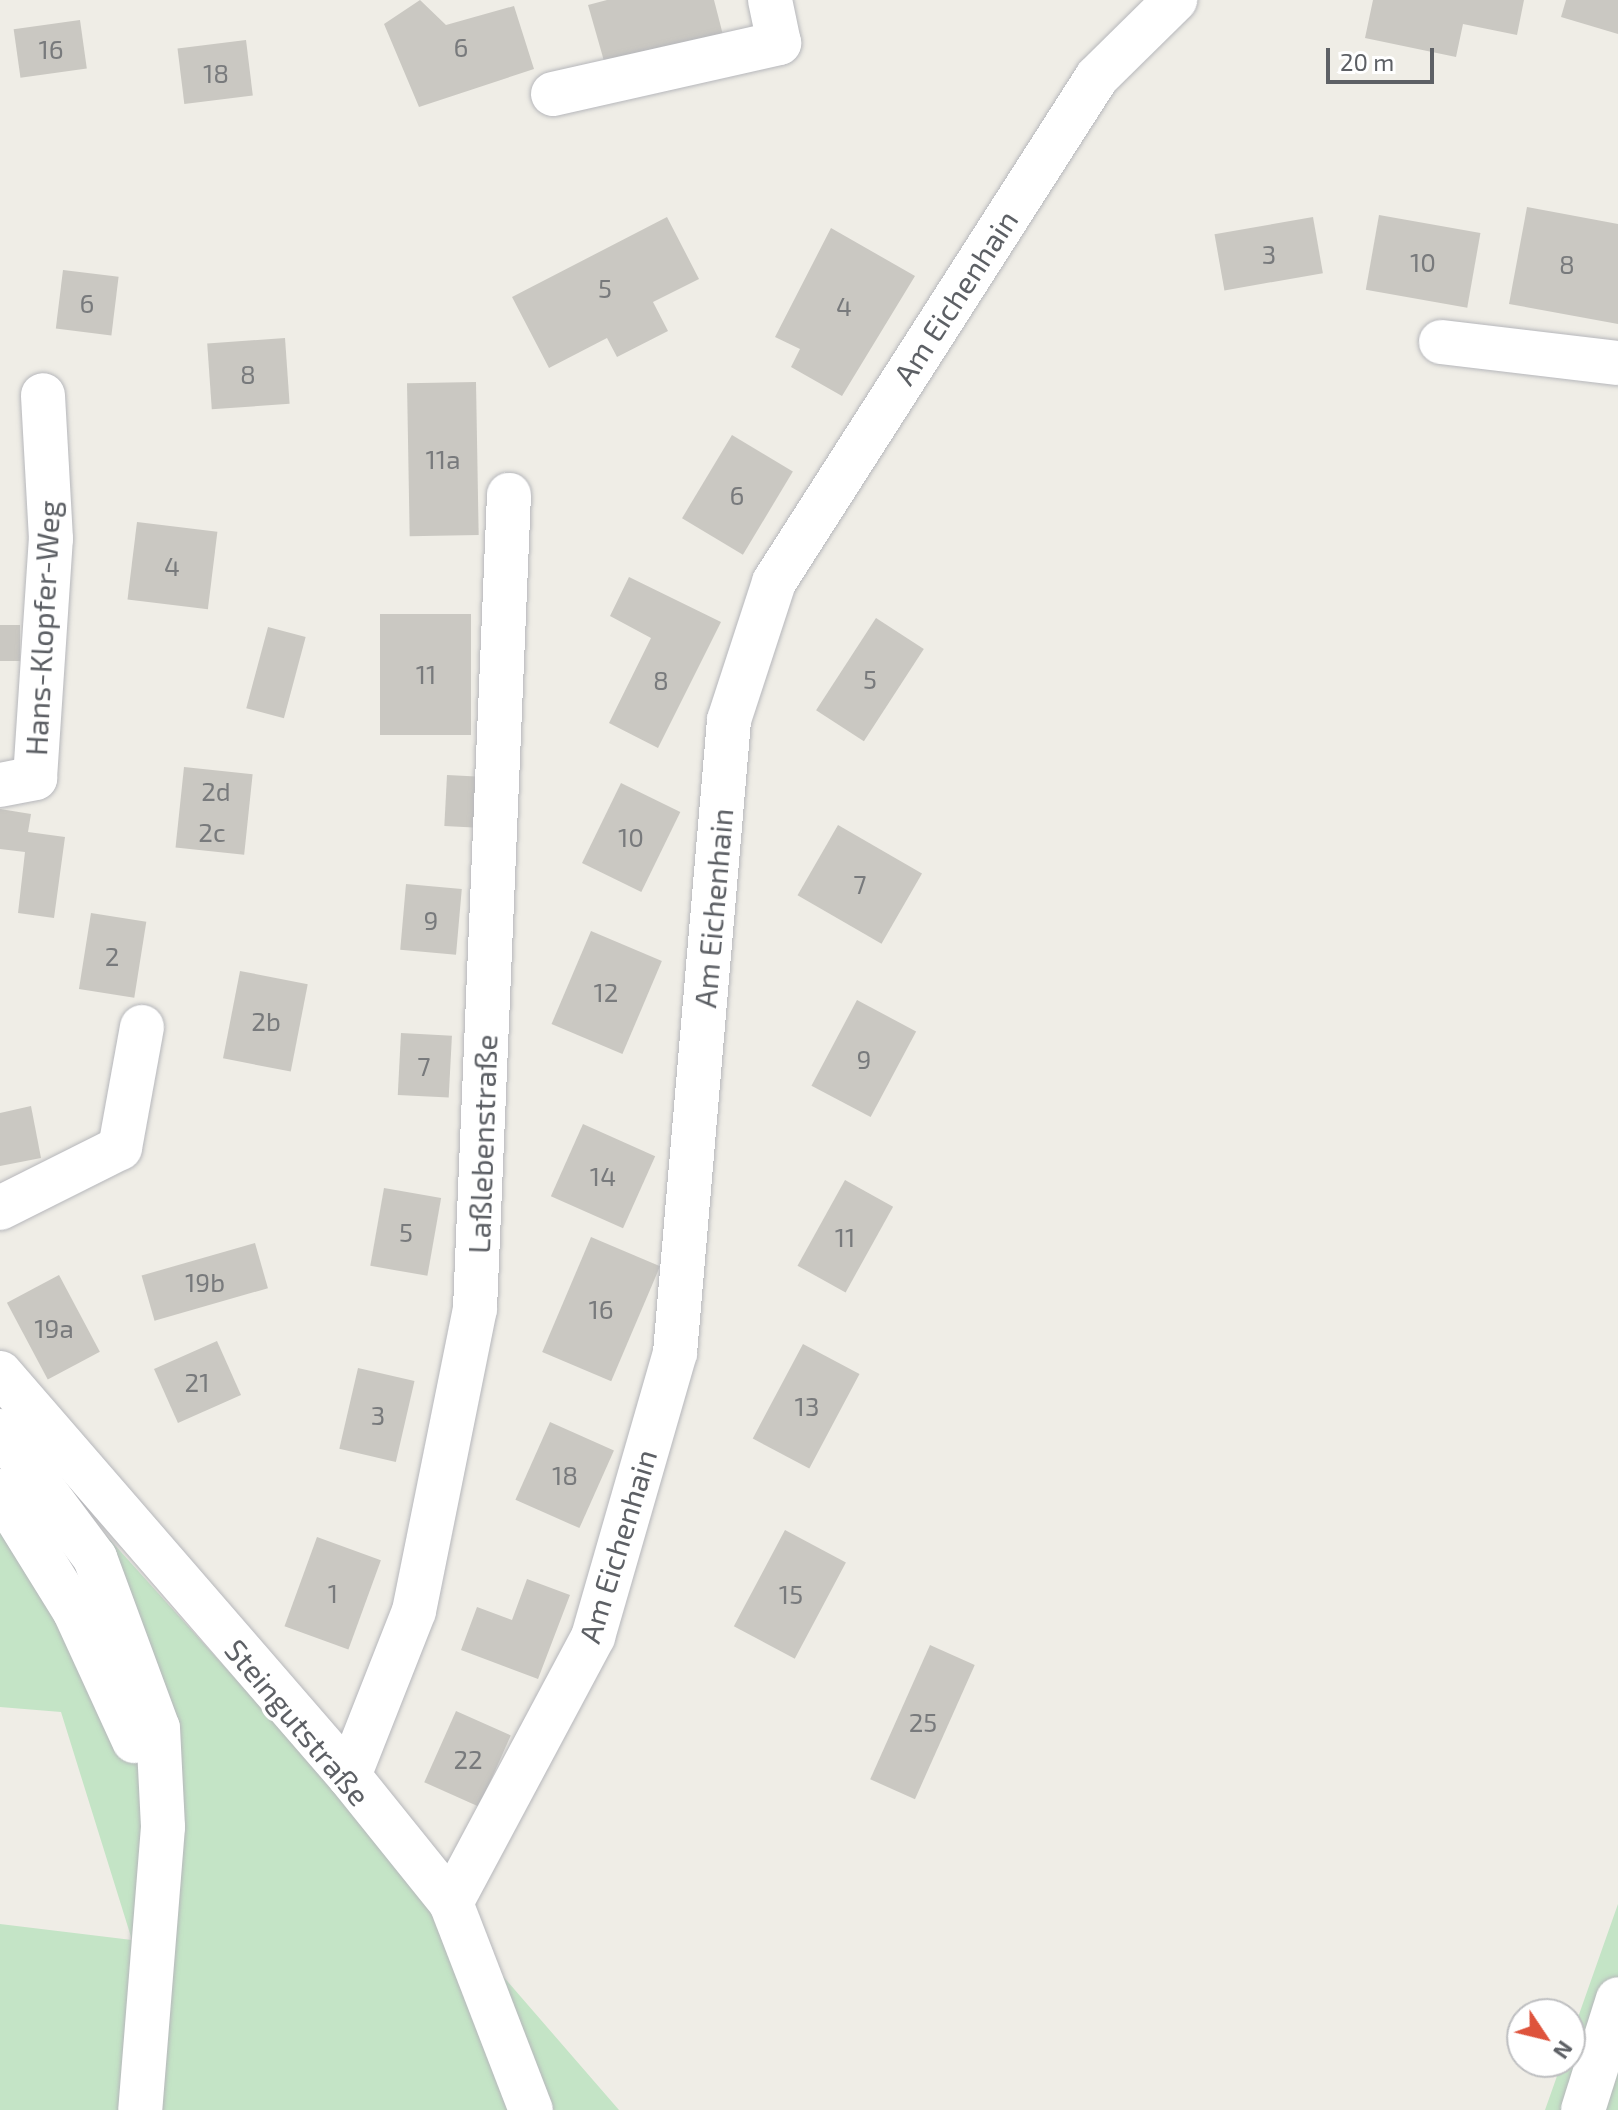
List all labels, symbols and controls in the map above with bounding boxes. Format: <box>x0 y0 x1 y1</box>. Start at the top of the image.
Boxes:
house number: 6 <box>454 31 468 63</box>
scale bar <box>1330 32 1438 82</box>
house number: 16 <box>38 33 64 65</box>
text: 20 m <box>1340 47 1394 76</box>
house number: 18 <box>203 57 229 89</box>
street label: Am Eichenhain <box>885 203 1025 391</box>
house number: 3 <box>1262 238 1276 270</box>
house number: 10 <box>1410 246 1436 278</box>
house number: 8 <box>1559 248 1575 280</box>
house number: 5 <box>598 272 612 304</box>
house number: 6 <box>80 287 94 319</box>
house number: 4 <box>836 290 852 322</box>
house number: 8 <box>240 358 256 390</box>
house number: 11a <box>426 443 460 475</box>
house number: 6 <box>730 479 744 511</box>
street label: Hans-Klopfer-Weg <box>17 499 67 757</box>
house number: 4 <box>164 550 180 582</box>
house number: 11 <box>416 658 436 690</box>
house number: 5 <box>863 663 877 695</box>
house number: 8 <box>653 664 669 696</box>
house number: 2d <box>201 775 231 807</box>
street label: Am Eichenhain <box>686 807 740 1009</box>
house number: 2c <box>198 816 226 848</box>
house number: 10 <box>618 821 644 853</box>
house number: 7 <box>853 868 867 900</box>
house number: 9 <box>424 904 438 936</box>
house number: 2 <box>105 940 119 972</box>
house number: 12 <box>594 976 618 1008</box>
house number: 2b <box>251 1005 281 1037</box>
street label: Laßlebenstraße <box>460 1034 504 1254</box>
house number: 9 <box>857 1043 871 1075</box>
house number: 7 <box>417 1050 431 1082</box>
house number: 14 <box>590 1160 616 1192</box>
house number: 5 <box>399 1216 413 1248</box>
house number: 11 <box>835 1221 855 1253</box>
house number: 19b <box>185 1266 225 1298</box>
house number: 16 <box>588 1293 614 1325</box>
house number: 19a <box>34 1312 74 1344</box>
house number: 21 <box>185 1366 209 1398</box>
house number: 13 <box>795 1390 819 1422</box>
house number: 3 <box>371 1399 385 1431</box>
street label: Am Eichenhain <box>571 1445 663 1647</box>
house number: 18 <box>552 1459 578 1491</box>
house number: 1 <box>328 1577 338 1609</box>
house number: 15 <box>779 1578 803 1610</box>
street label: Steingutstraße <box>218 1632 378 1812</box>
house number: 25 <box>909 1706 937 1738</box>
house number: 22 <box>453 1743 483 1775</box>
north arrow <box>1506 1998 1586 2078</box>
text: N <box>1549 2037 1579 2065</box>

